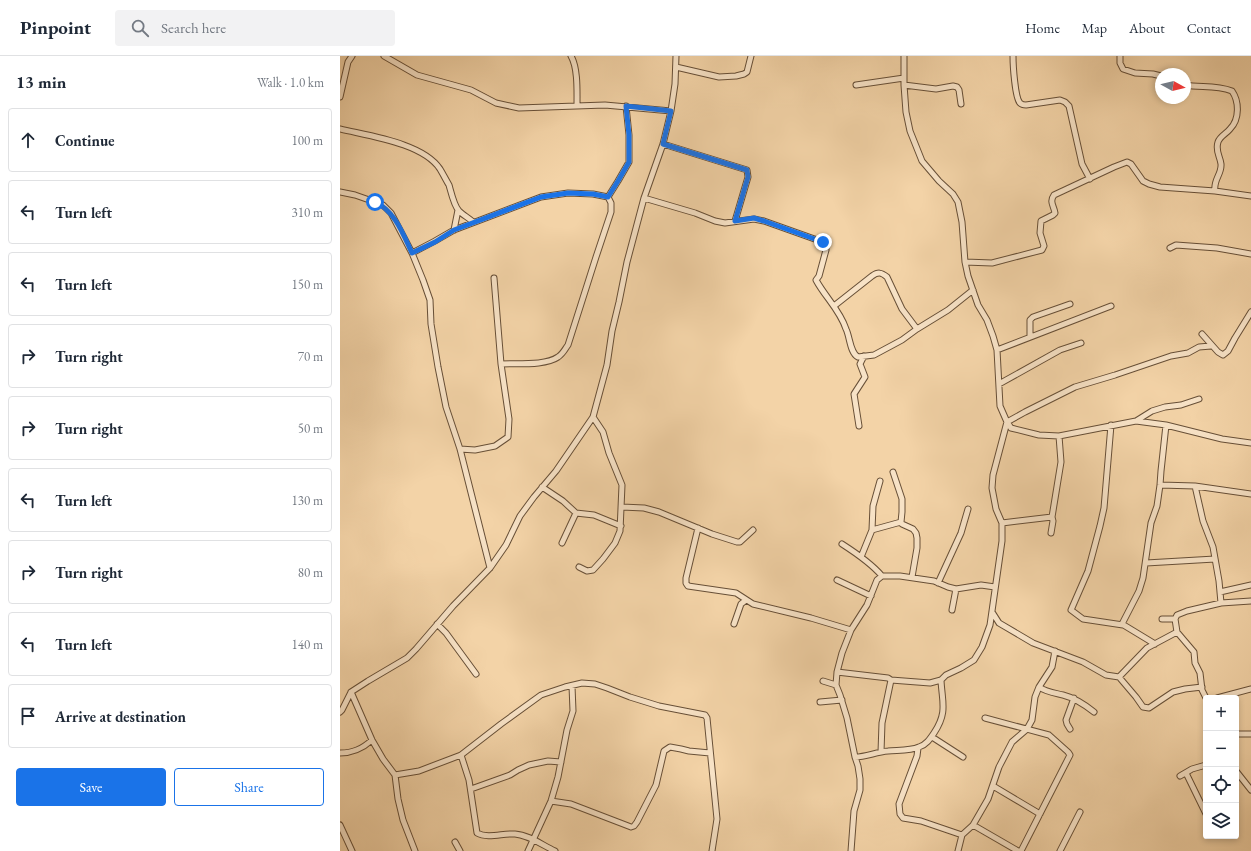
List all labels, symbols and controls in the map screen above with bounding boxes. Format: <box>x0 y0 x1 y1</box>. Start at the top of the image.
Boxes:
search box <box>115 10 395 46</box>
text: Pinpoint <box>20 15 91 40</box>
icon: search <box>129 17 151 39</box>
text: Search here <box>161 18 226 37</box>
text: Home <box>1025 19 1060 37</box>
text: Map <box>1082 19 1107 37</box>
text: About <box>1129 19 1165 37</box>
text: Contact <box>1187 19 1231 37</box>
north arrow <box>1155 68 1191 104</box>
text: 13 min <box>16 71 66 93</box>
text: Walk · 1.0 km <box>257 74 324 91</box>
icon: ahead <box>17 129 39 151</box>
text: Continue <box>55 131 115 150</box>
text: 100 m <box>292 132 323 149</box>
route start <box>366 193 384 211</box>
icon: left <box>17 201 39 223</box>
text: Turn left <box>55 203 112 222</box>
text: 310 m <box>292 204 323 221</box>
route end <box>814 233 832 251</box>
icon: left <box>17 273 39 295</box>
text: Turn left <box>55 275 112 294</box>
text: 150 m <box>292 276 323 293</box>
icon: right <box>17 345 39 367</box>
text: Turn right <box>55 347 123 366</box>
text: 70 m <box>298 348 323 365</box>
icon: right <box>17 417 39 439</box>
text: Turn right <box>55 419 123 438</box>
text: 50 m <box>298 420 323 437</box>
icon: left <box>17 489 39 511</box>
text: Turn left <box>55 491 112 510</box>
text: 130 m <box>292 492 323 509</box>
icon: right <box>17 561 39 583</box>
text: Turn right <box>55 563 123 582</box>
text: 80 m <box>298 564 323 581</box>
icon: left <box>17 633 39 655</box>
text: Turn left <box>55 635 112 654</box>
text: 140 m <box>292 636 323 653</box>
map controls <box>1203 695 1239 839</box>
button: + <box>1203 695 1239 731</box>
icon: arrive <box>17 705 39 727</box>
text: Arrive at destination <box>55 707 186 726</box>
button: − <box>1203 731 1239 767</box>
button: locate <box>1203 767 1239 803</box>
button: Save <box>16 768 166 806</box>
button: Share <box>174 768 324 806</box>
button: layers <box>1203 803 1239 839</box>

